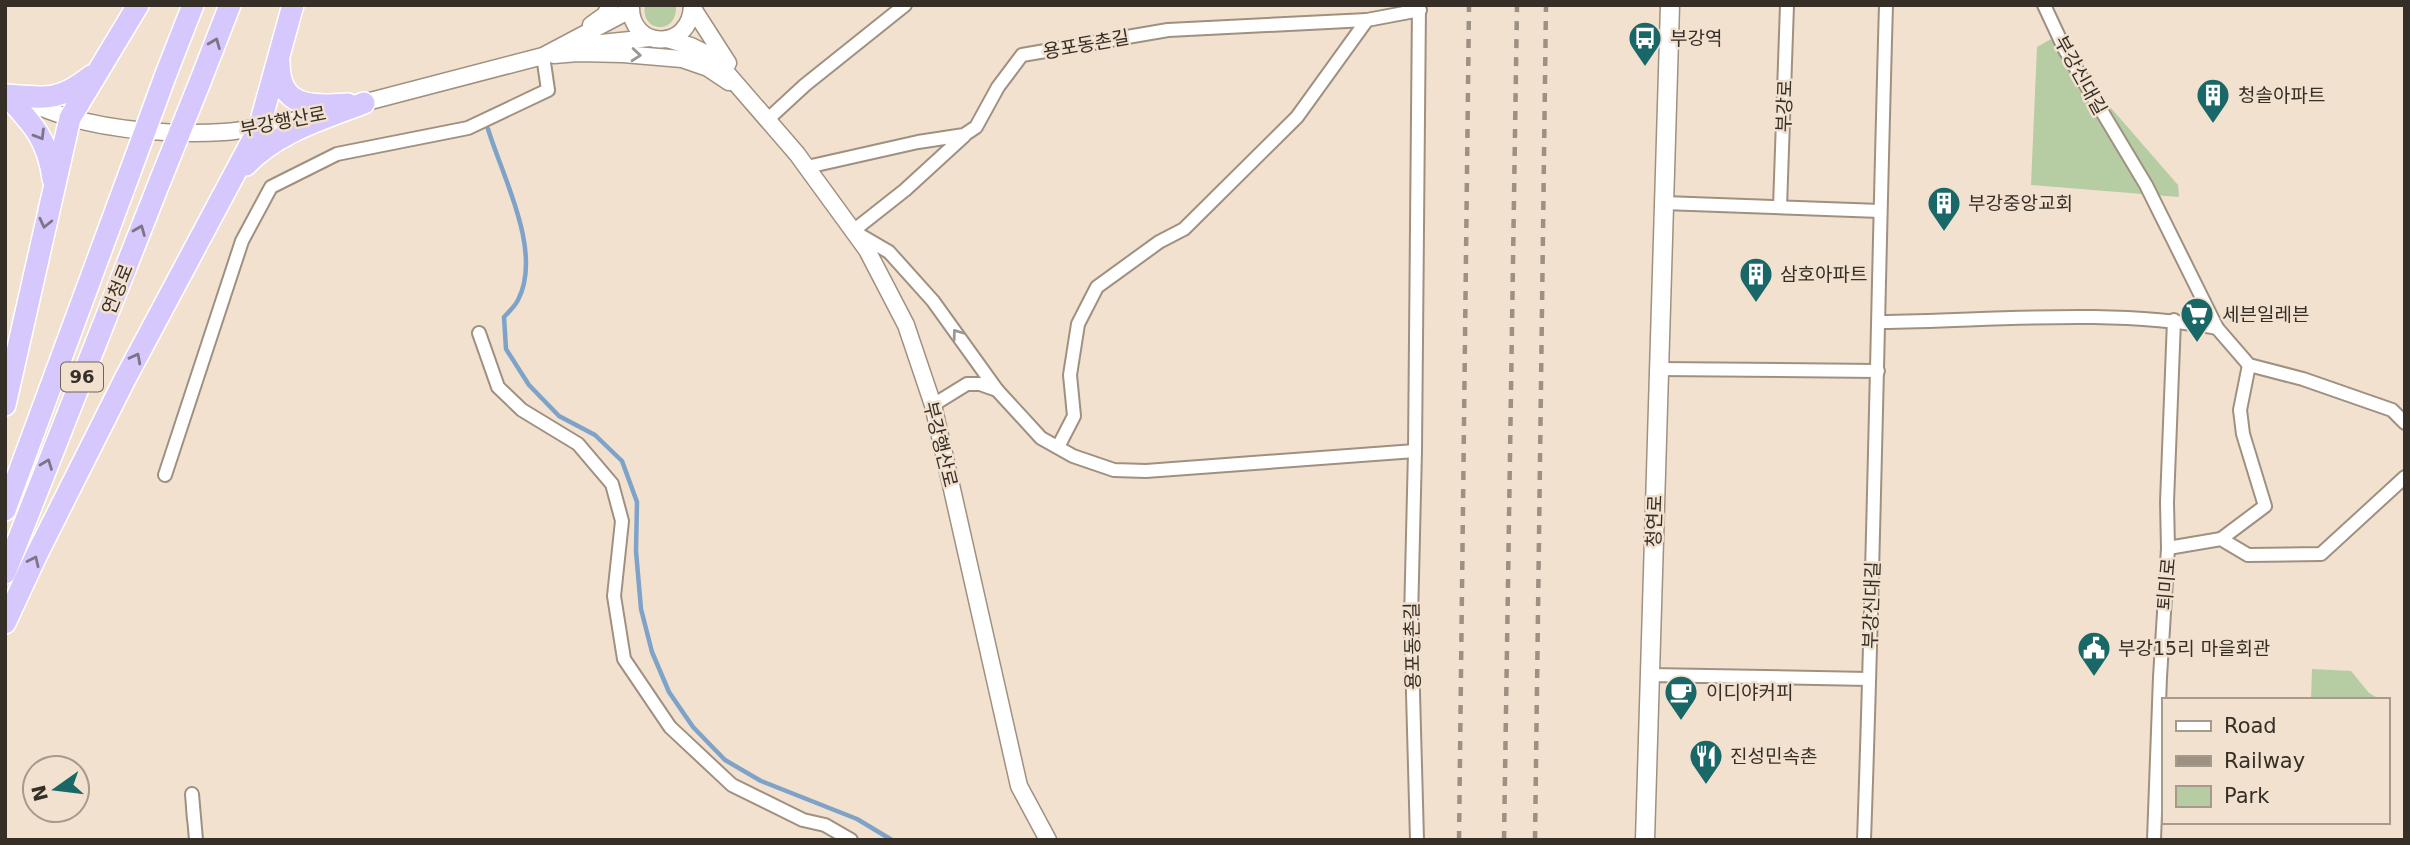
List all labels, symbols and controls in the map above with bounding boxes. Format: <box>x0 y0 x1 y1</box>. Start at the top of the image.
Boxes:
bus stop icon: 부강역 <box>1626 19 1664 68</box>
street label: 용포동촌길 <box>1041 26 1131 62</box>
place label: 부강역 <box>1670 27 1722 49</box>
street label: 부강신대길 <box>2050 31 2112 119</box>
one-way arrow <box>206 38 220 50</box>
one-way arrow <box>631 47 642 62</box>
building icon: 청솔아파트 <box>2194 76 2232 125</box>
street label: 부강로 <box>1772 79 1796 133</box>
place label: 청솔아파트 <box>2238 84 2325 106</box>
street label: 부강행산로 <box>238 102 328 140</box>
one-way arrow <box>31 128 44 141</box>
building icon: 부강중앙교회 <box>1925 184 1963 233</box>
place label: 부강중앙교회 <box>1968 192 2073 214</box>
one-way arrow <box>39 217 54 229</box>
one-way arrow <box>132 224 146 236</box>
building icon: 삼호아파트 <box>1737 255 1775 304</box>
street label: 연청로 <box>97 261 137 317</box>
place label: 삼호아파트 <box>1780 263 1867 285</box>
supermarket icon: 세븐일레븐 <box>2178 295 2216 344</box>
place label: 세븐일레븐 <box>2222 303 2309 325</box>
one-way arrow <box>952 329 965 342</box>
one-way arrow <box>128 352 141 365</box>
road number: 96 <box>61 362 103 391</box>
street label: 부강행산로 <box>920 399 962 489</box>
one-way arrow <box>39 458 53 470</box>
street label: 청연로 <box>1642 494 1666 548</box>
one-way arrow <box>26 556 40 568</box>
street label: 퇴미로 <box>2153 557 2179 611</box>
street label: 부강신대길 <box>1858 561 1884 649</box>
street label: 용포동촌길 <box>1400 602 1424 690</box>
public building icon: 부강15리 마을회관 <box>2075 629 2113 678</box>
place label: 부강15리 마을회관 <box>2118 637 2271 659</box>
cafe icon: 이디야커피 <box>1662 673 1700 722</box>
place label: 이디야커피 <box>1706 681 1793 703</box>
legend <box>2162 698 2389 824</box>
text: Road <box>2224 714 2277 738</box>
restaurant icon: 진성민속촌 <box>1687 737 1725 786</box>
place label: 진성민속촌 <box>1730 745 1817 767</box>
text: Railway <box>2224 749 2305 773</box>
north arrow <box>21 754 91 824</box>
text: N <box>27 783 52 803</box>
text: Park <box>2224 784 2270 808</box>

